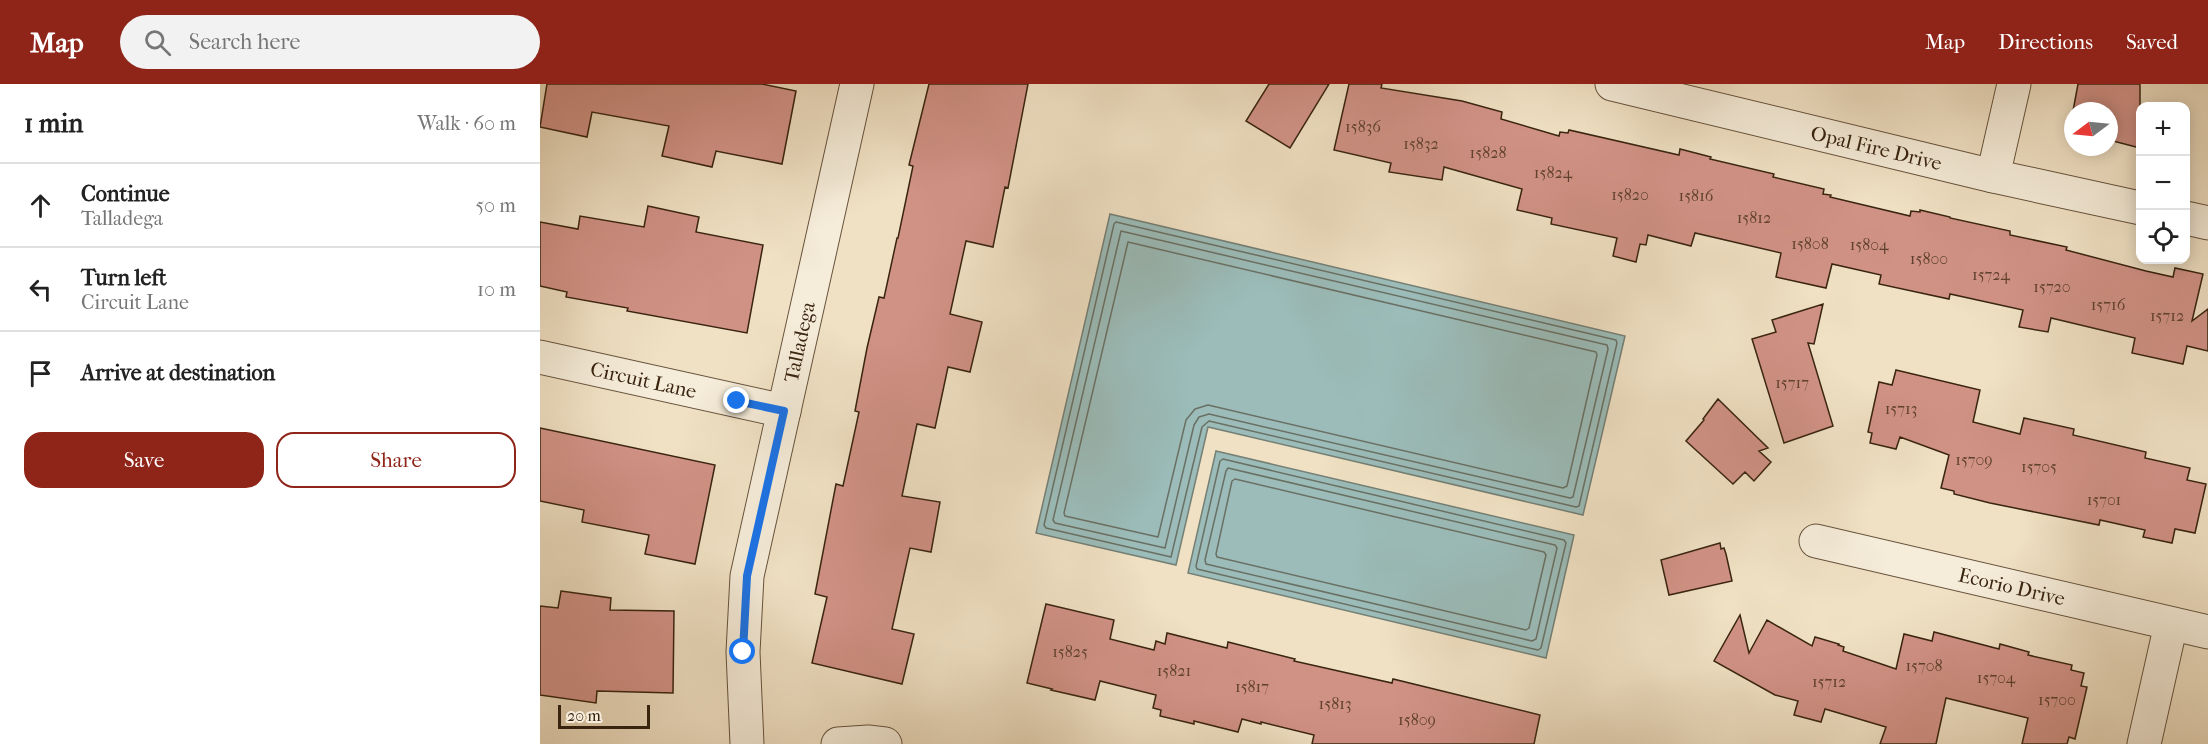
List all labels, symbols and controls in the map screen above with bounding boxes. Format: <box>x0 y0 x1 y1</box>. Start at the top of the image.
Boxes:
search box <box>120 15 540 69</box>
text: Map <box>30 26 84 59</box>
icon: search <box>141 26 174 59</box>
text: Search here <box>189 29 300 55</box>
text: Map <box>1925 30 1965 54</box>
text: Directions <box>1998 30 2093 54</box>
text: Saved <box>2126 30 2178 54</box>
north arrow <box>2064 102 2118 156</box>
map controls <box>2136 102 2190 264</box>
button: + <box>2136 102 2190 156</box>
text: 1 min <box>24 108 83 139</box>
text: Walk · 60 m <box>417 112 516 135</box>
house number: 15836 <box>1345 117 1381 136</box>
street label: Opal Fire Drive <box>1808 121 1944 175</box>
house number: 15832 <box>1403 134 1439 153</box>
house number: 15828 <box>1470 143 1506 162</box>
button: − <box>2136 156 2190 210</box>
house number: 15824 <box>1534 163 1573 182</box>
text: Continue <box>81 181 170 207</box>
house number: 15820 <box>1611 185 1649 204</box>
house number: 15816 <box>1679 186 1714 205</box>
icon: ahead <box>24 189 57 222</box>
text: 50 m <box>475 194 516 217</box>
text: Talladega <box>81 207 163 230</box>
house number: 15812 <box>1737 208 1771 227</box>
button: locate <box>2136 210 2190 264</box>
house number: 15808 <box>1791 234 1829 253</box>
house number: 15804 <box>1850 235 1889 254</box>
house number: 15800 <box>1910 249 1948 268</box>
text: Turn left <box>81 265 167 291</box>
house number: 15724 <box>1972 265 2011 284</box>
icon: left <box>24 273 57 306</box>
house number: 15720 <box>2033 277 2071 296</box>
text: 10 m <box>477 278 516 301</box>
text: Circuit Lane <box>81 291 189 314</box>
house number: 15716 <box>2091 295 2126 314</box>
street label: Talladega <box>779 299 820 385</box>
house number: 15712 <box>2150 306 2184 325</box>
icon: arrive <box>24 357 57 390</box>
street label: Circuit Lane <box>588 357 699 403</box>
text: Arrive at destination <box>81 360 275 386</box>
house number: 15717 <box>1775 373 1809 392</box>
route end <box>723 387 749 413</box>
house number: 15713 <box>1885 399 1917 418</box>
button: Save <box>24 432 264 488</box>
button: Share <box>276 432 516 488</box>
house number: 15709 <box>1955 450 1993 469</box>
house number: 15705 <box>2021 457 2057 476</box>
house number: 15701 <box>2087 490 2121 509</box>
street label: Ecorio Drive <box>1956 563 2067 610</box>
route start <box>729 638 755 664</box>
house number: 15825 <box>1052 642 1088 661</box>
house number: 15708 <box>1905 656 1943 675</box>
house number: 15821 <box>1157 661 1191 680</box>
house number: 15704 <box>1977 668 2016 687</box>
house number: 15712 <box>1812 672 1846 691</box>
house number: 15817 <box>1235 677 1269 696</box>
house number: 15700 <box>2038 690 2076 709</box>
house number: 15813 <box>1319 694 1351 713</box>
scale bar <box>558 702 650 730</box>
text: 20 m <box>567 706 601 725</box>
house number: 15809 <box>1398 710 1436 729</box>

